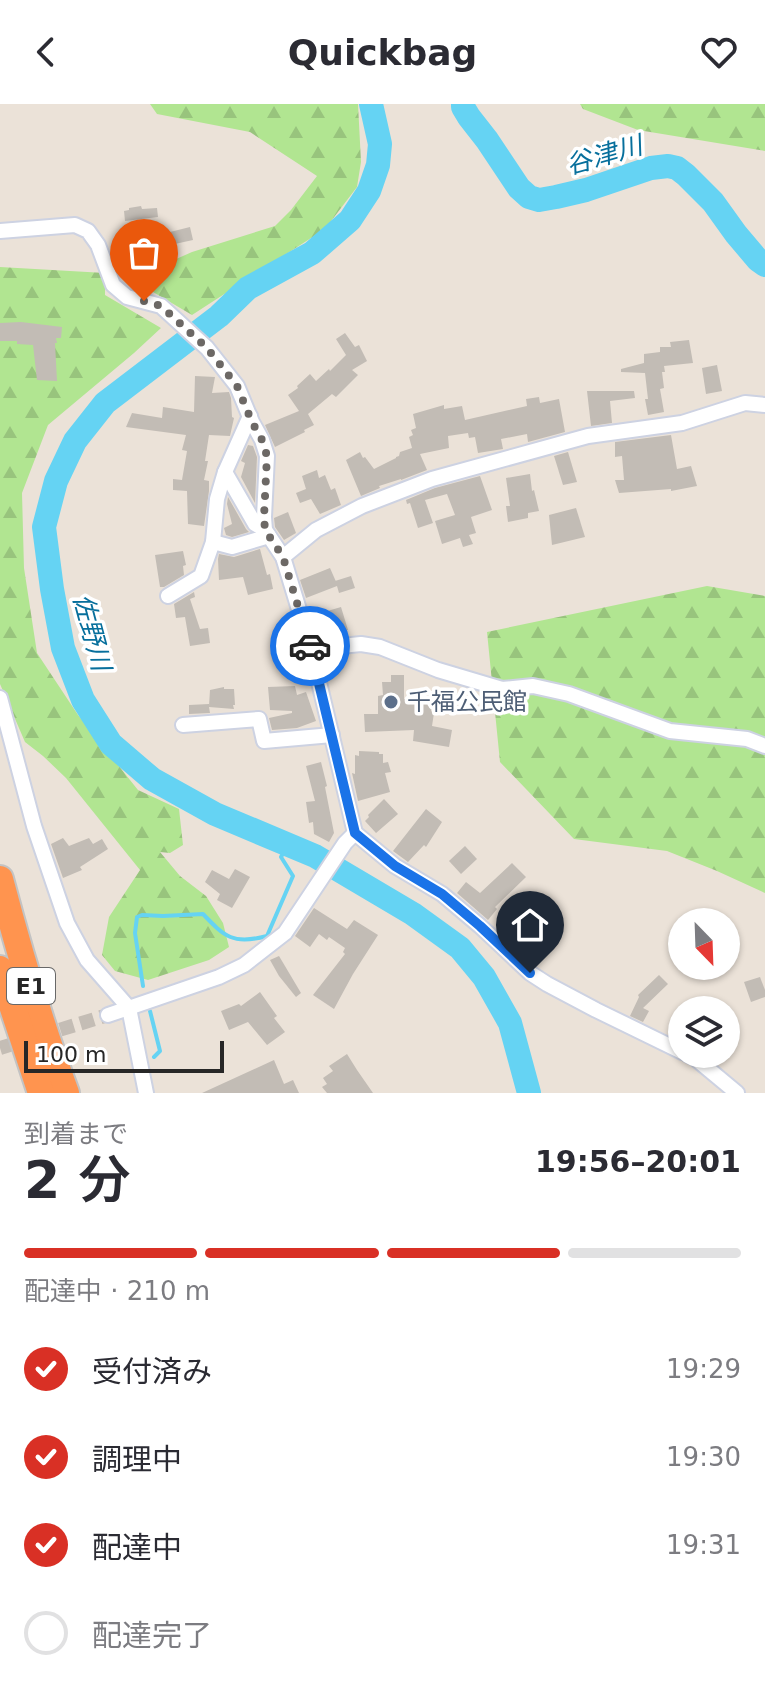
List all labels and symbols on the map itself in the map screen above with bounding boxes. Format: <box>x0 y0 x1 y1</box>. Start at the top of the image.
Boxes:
water label: 谷津川 <box>562 129 649 180</box>
pin <box>110 219 178 301</box>
water label: 佐野川 <box>67 590 117 676</box>
courier <box>270 606 350 686</box>
place label: 千福公民館 <box>407 688 527 716</box>
marker: 千福公民館 <box>382 693 400 711</box>
pin <box>496 891 564 973</box>
north arrow <box>668 908 740 980</box>
road number: E1 <box>7 968 55 1004</box>
scale bar <box>24 1037 224 1073</box>

